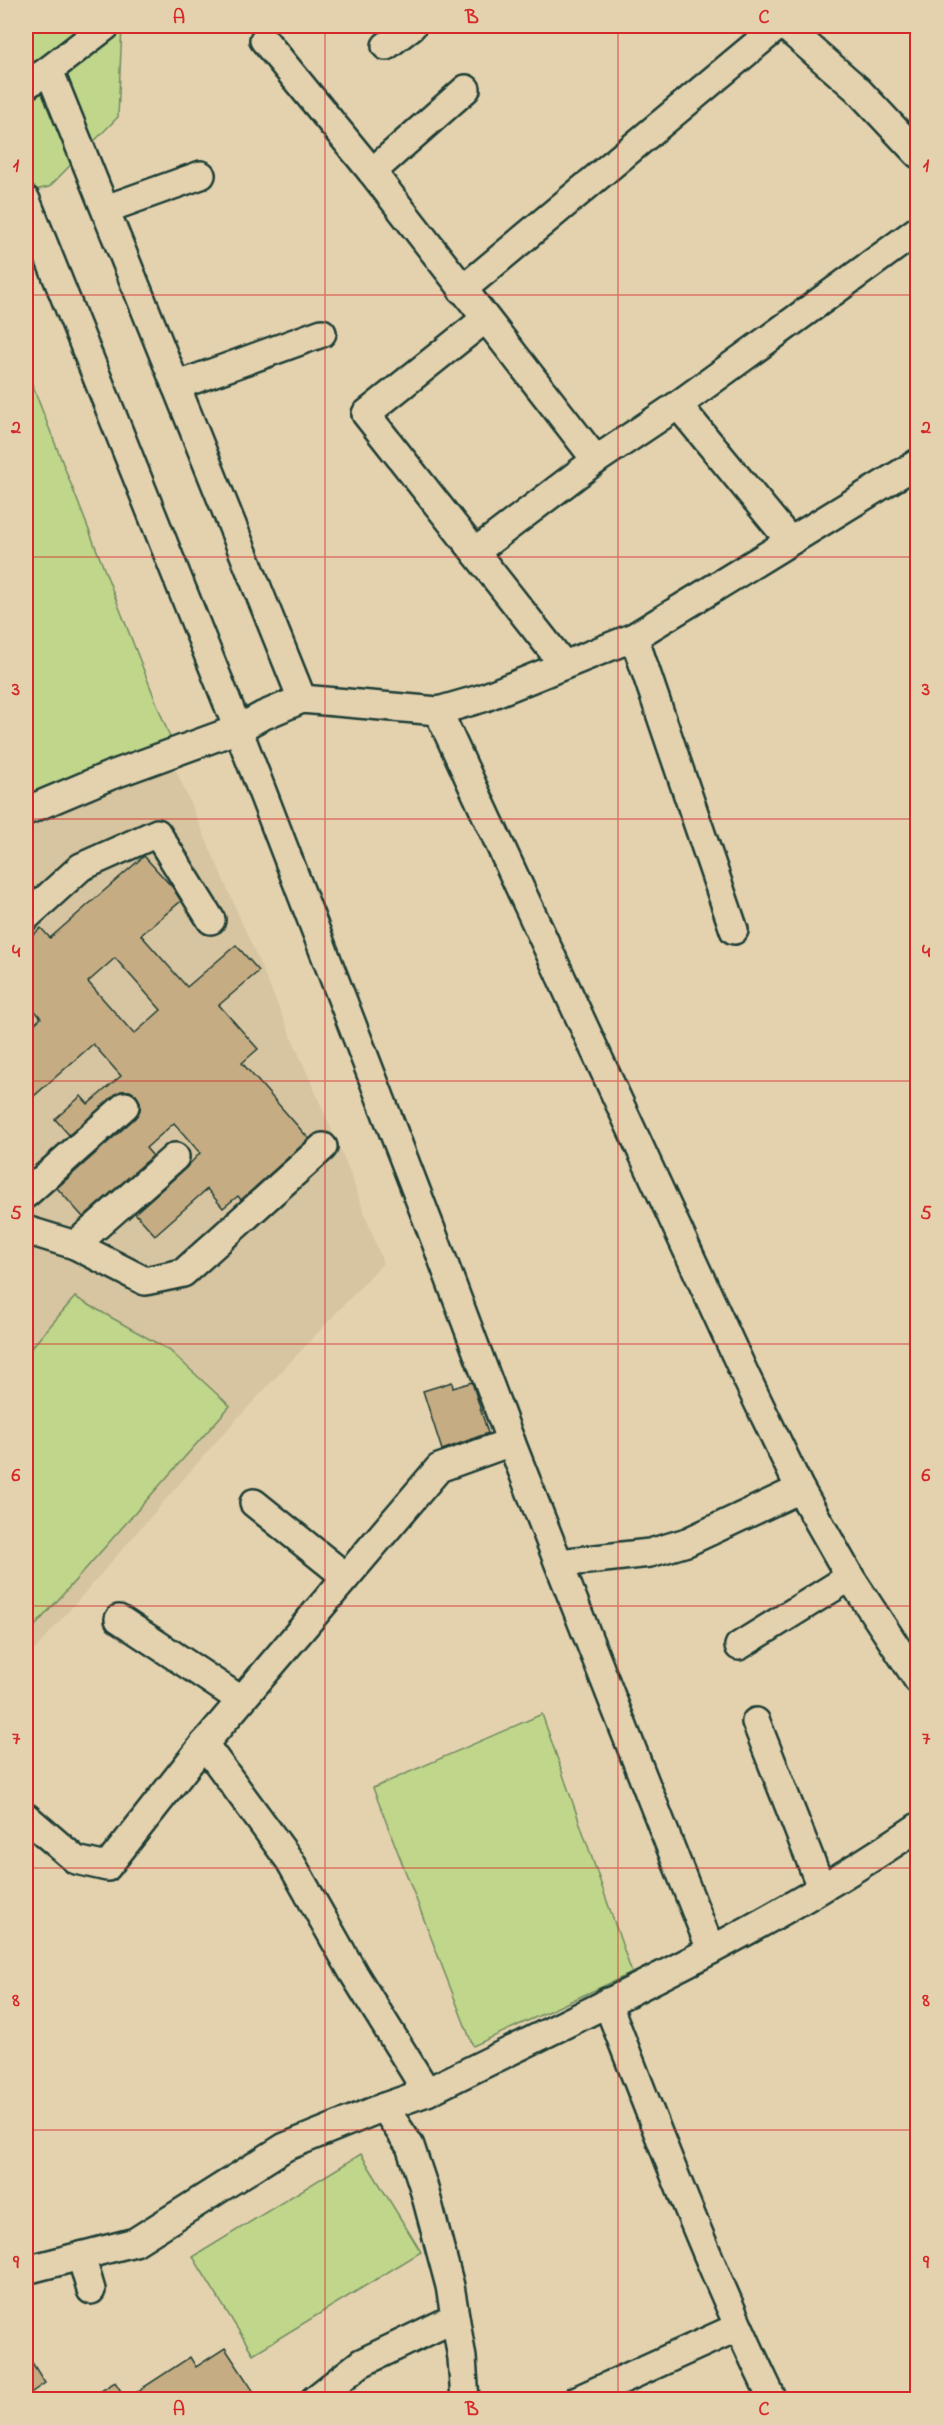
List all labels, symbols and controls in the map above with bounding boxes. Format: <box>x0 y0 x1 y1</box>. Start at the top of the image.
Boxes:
text: A <box>173 4 185 33</box>
text: B <box>464 4 479 33</box>
text: C <box>759 4 770 33</box>
text: 1 <box>13 152 20 181</box>
text: 1 <box>923 152 930 181</box>
text: 2 <box>10 414 21 443</box>
text: 2 <box>920 414 931 443</box>
text: 3 <box>11 676 20 705</box>
text: 3 <box>921 676 930 705</box>
text: 4 <box>12 938 21 967</box>
text: 4 <box>922 938 931 967</box>
text: 5 <box>10 1200 22 1229</box>
text: 5 <box>920 1200 932 1229</box>
text: 6 <box>12 1462 21 1491</box>
text: 6 <box>922 1462 931 1491</box>
text: 7 <box>12 1725 21 1754</box>
text: 7 <box>922 1725 931 1754</box>
text: 8 <box>11 1987 20 2016</box>
text: 8 <box>921 1987 930 2016</box>
text: 9 <box>12 2249 20 2278</box>
text: 9 <box>922 2249 930 2278</box>
text: A <box>173 2396 185 2425</box>
text: B <box>464 2396 479 2425</box>
text: C <box>759 2396 770 2425</box>

